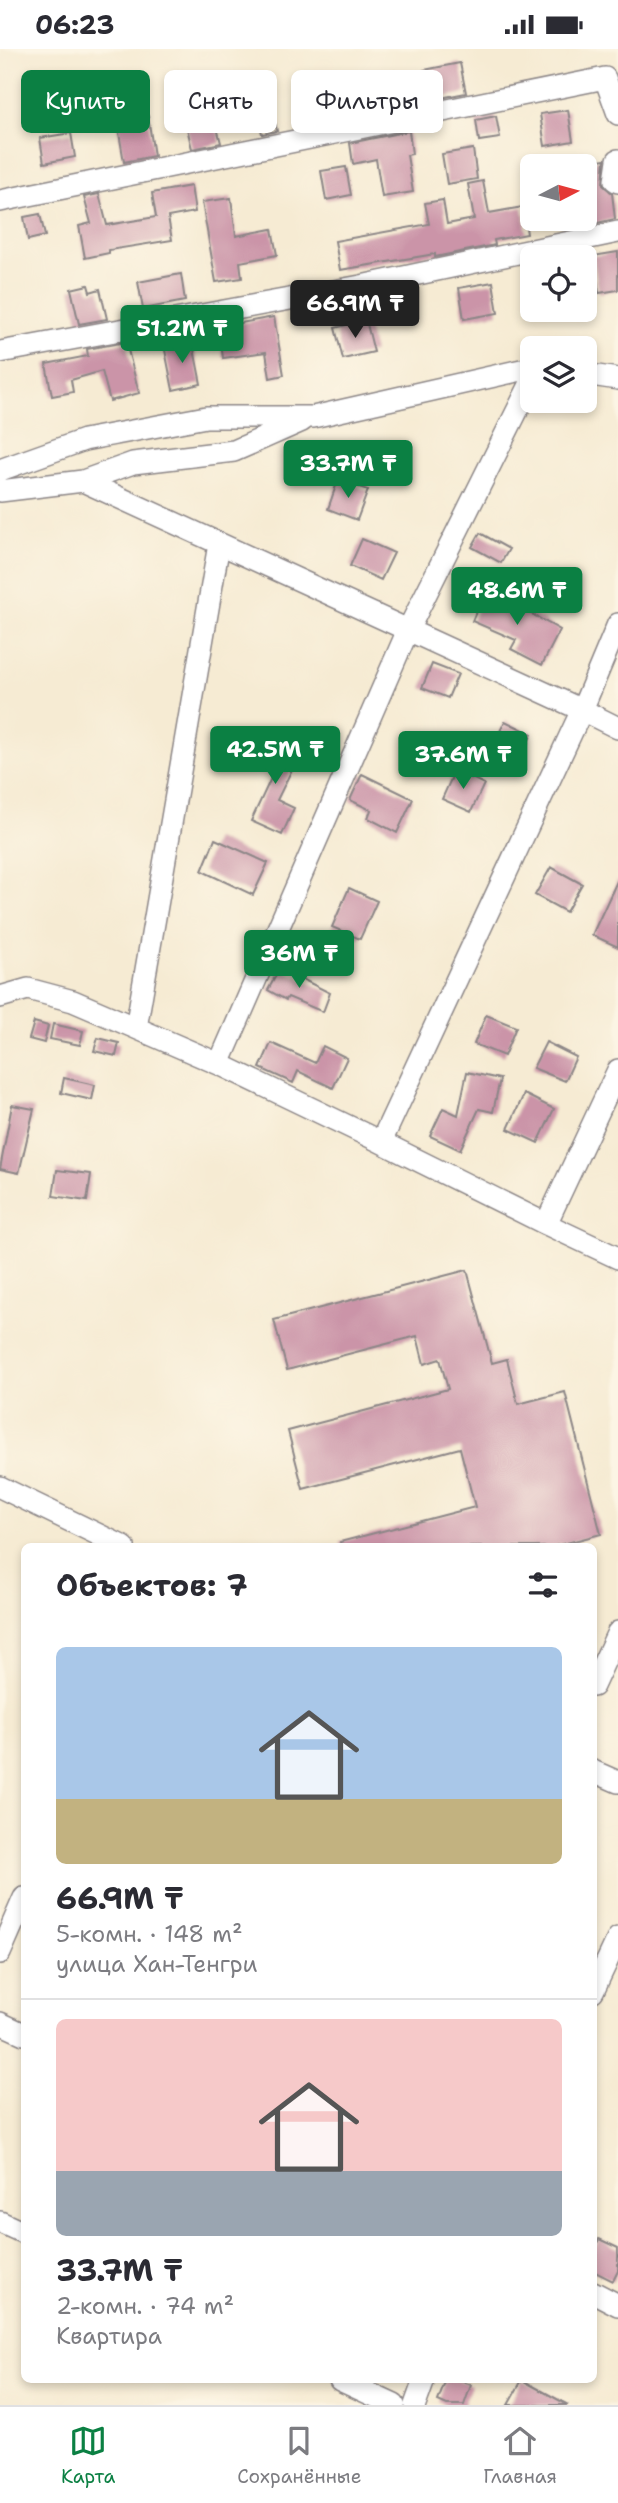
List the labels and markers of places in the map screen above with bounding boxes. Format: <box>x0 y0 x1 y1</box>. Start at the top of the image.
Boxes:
pin: 66.9M ₸ <box>290 281 420 340</box>
pin: 51.2M ₸ <box>117 305 247 365</box>
pin: 33.7M ₸ <box>283 441 413 500</box>
pin: 48.6M ₸ <box>452 567 582 627</box>
pin: 42.5M ₸ <box>210 727 340 786</box>
pin: 37.6M ₸ <box>398 731 528 791</box>
pin: 36M ₸ <box>250 930 348 990</box>

